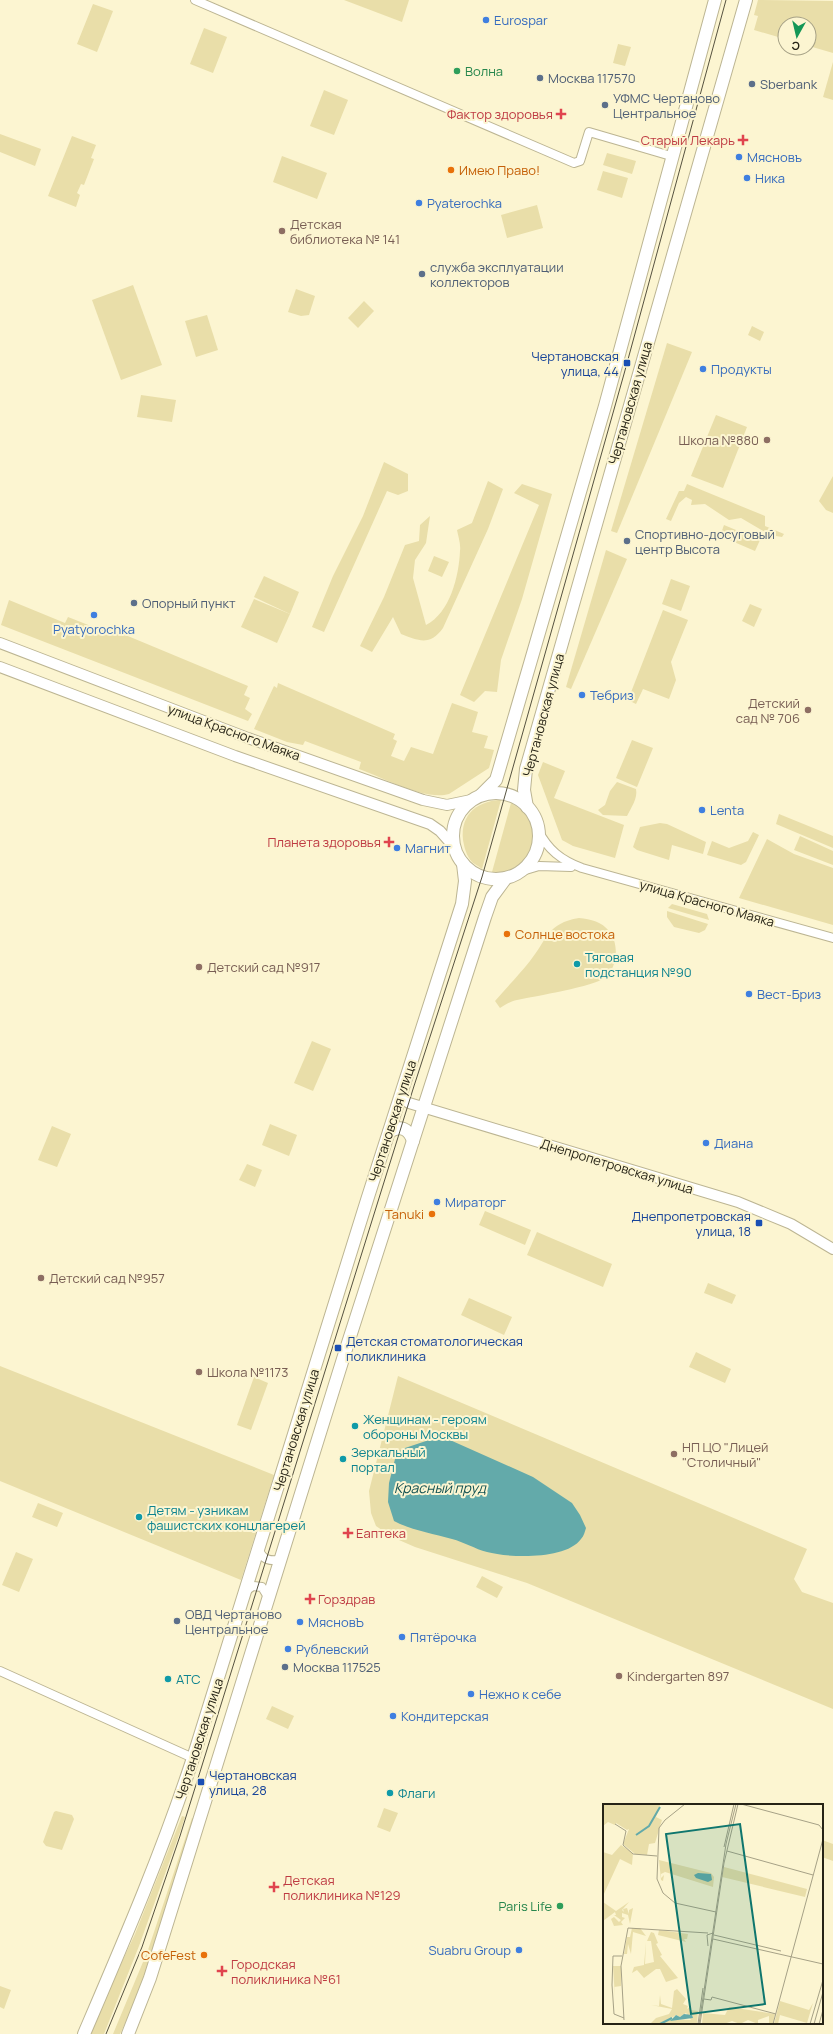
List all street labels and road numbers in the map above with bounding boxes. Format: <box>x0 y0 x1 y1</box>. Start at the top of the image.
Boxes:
street label: Чертановская улица <box>604 340 656 466</box>
street label: Чертановская улица <box>518 651 568 779</box>
street label: улица Красного Маяка <box>165 700 303 764</box>
street label: улица Красного Маяка <box>637 875 777 931</box>
street label: Чертановская улица <box>364 1058 420 1184</box>
street label: Днепропетровская улица <box>538 1134 696 1198</box>
street label: Чертановская улица <box>269 1367 323 1493</box>
street label: Чертановская улица <box>171 1676 227 1802</box>

